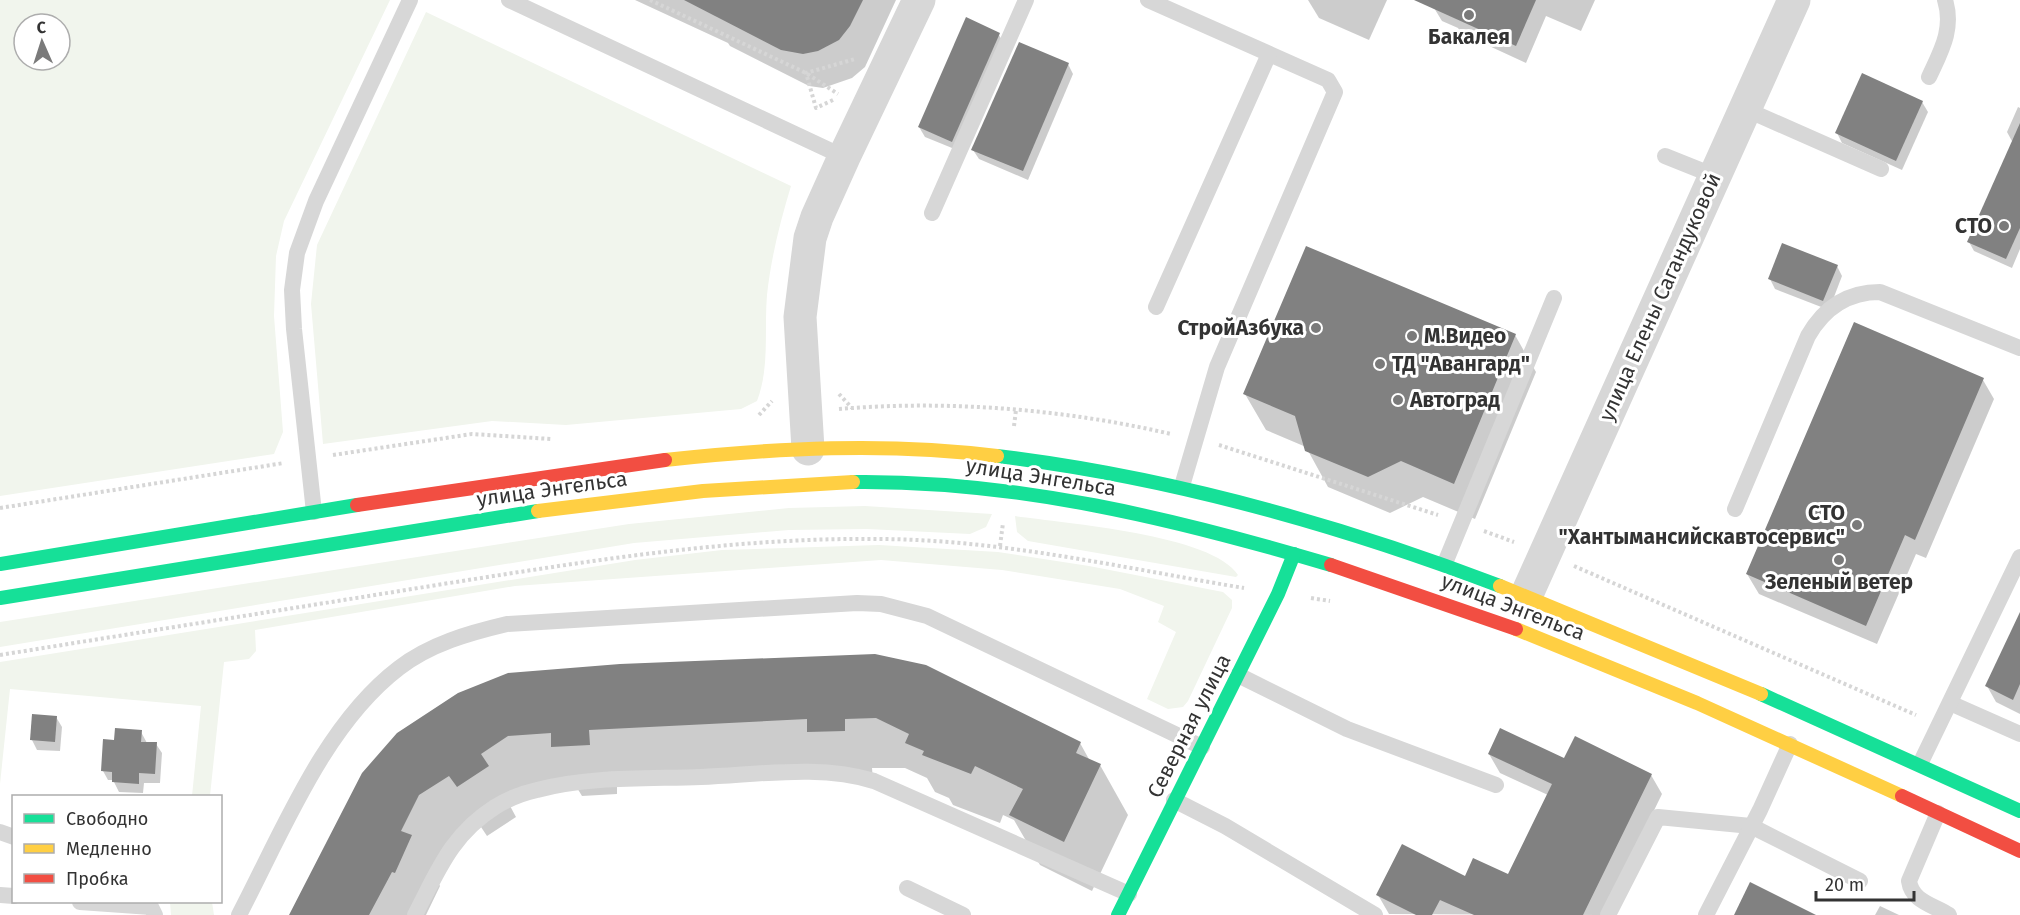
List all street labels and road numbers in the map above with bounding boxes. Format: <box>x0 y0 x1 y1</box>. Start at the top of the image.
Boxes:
street label: улица Елены Сагандуковой <box>1593 169 1727 425</box>
street label: улица Энгельса <box>964 452 1118 502</box>
street label: улица Энгельса <box>475 466 629 512</box>
street label: улица Энгельса <box>1438 568 1588 646</box>
street label: Северная улица <box>1142 650 1236 802</box>

